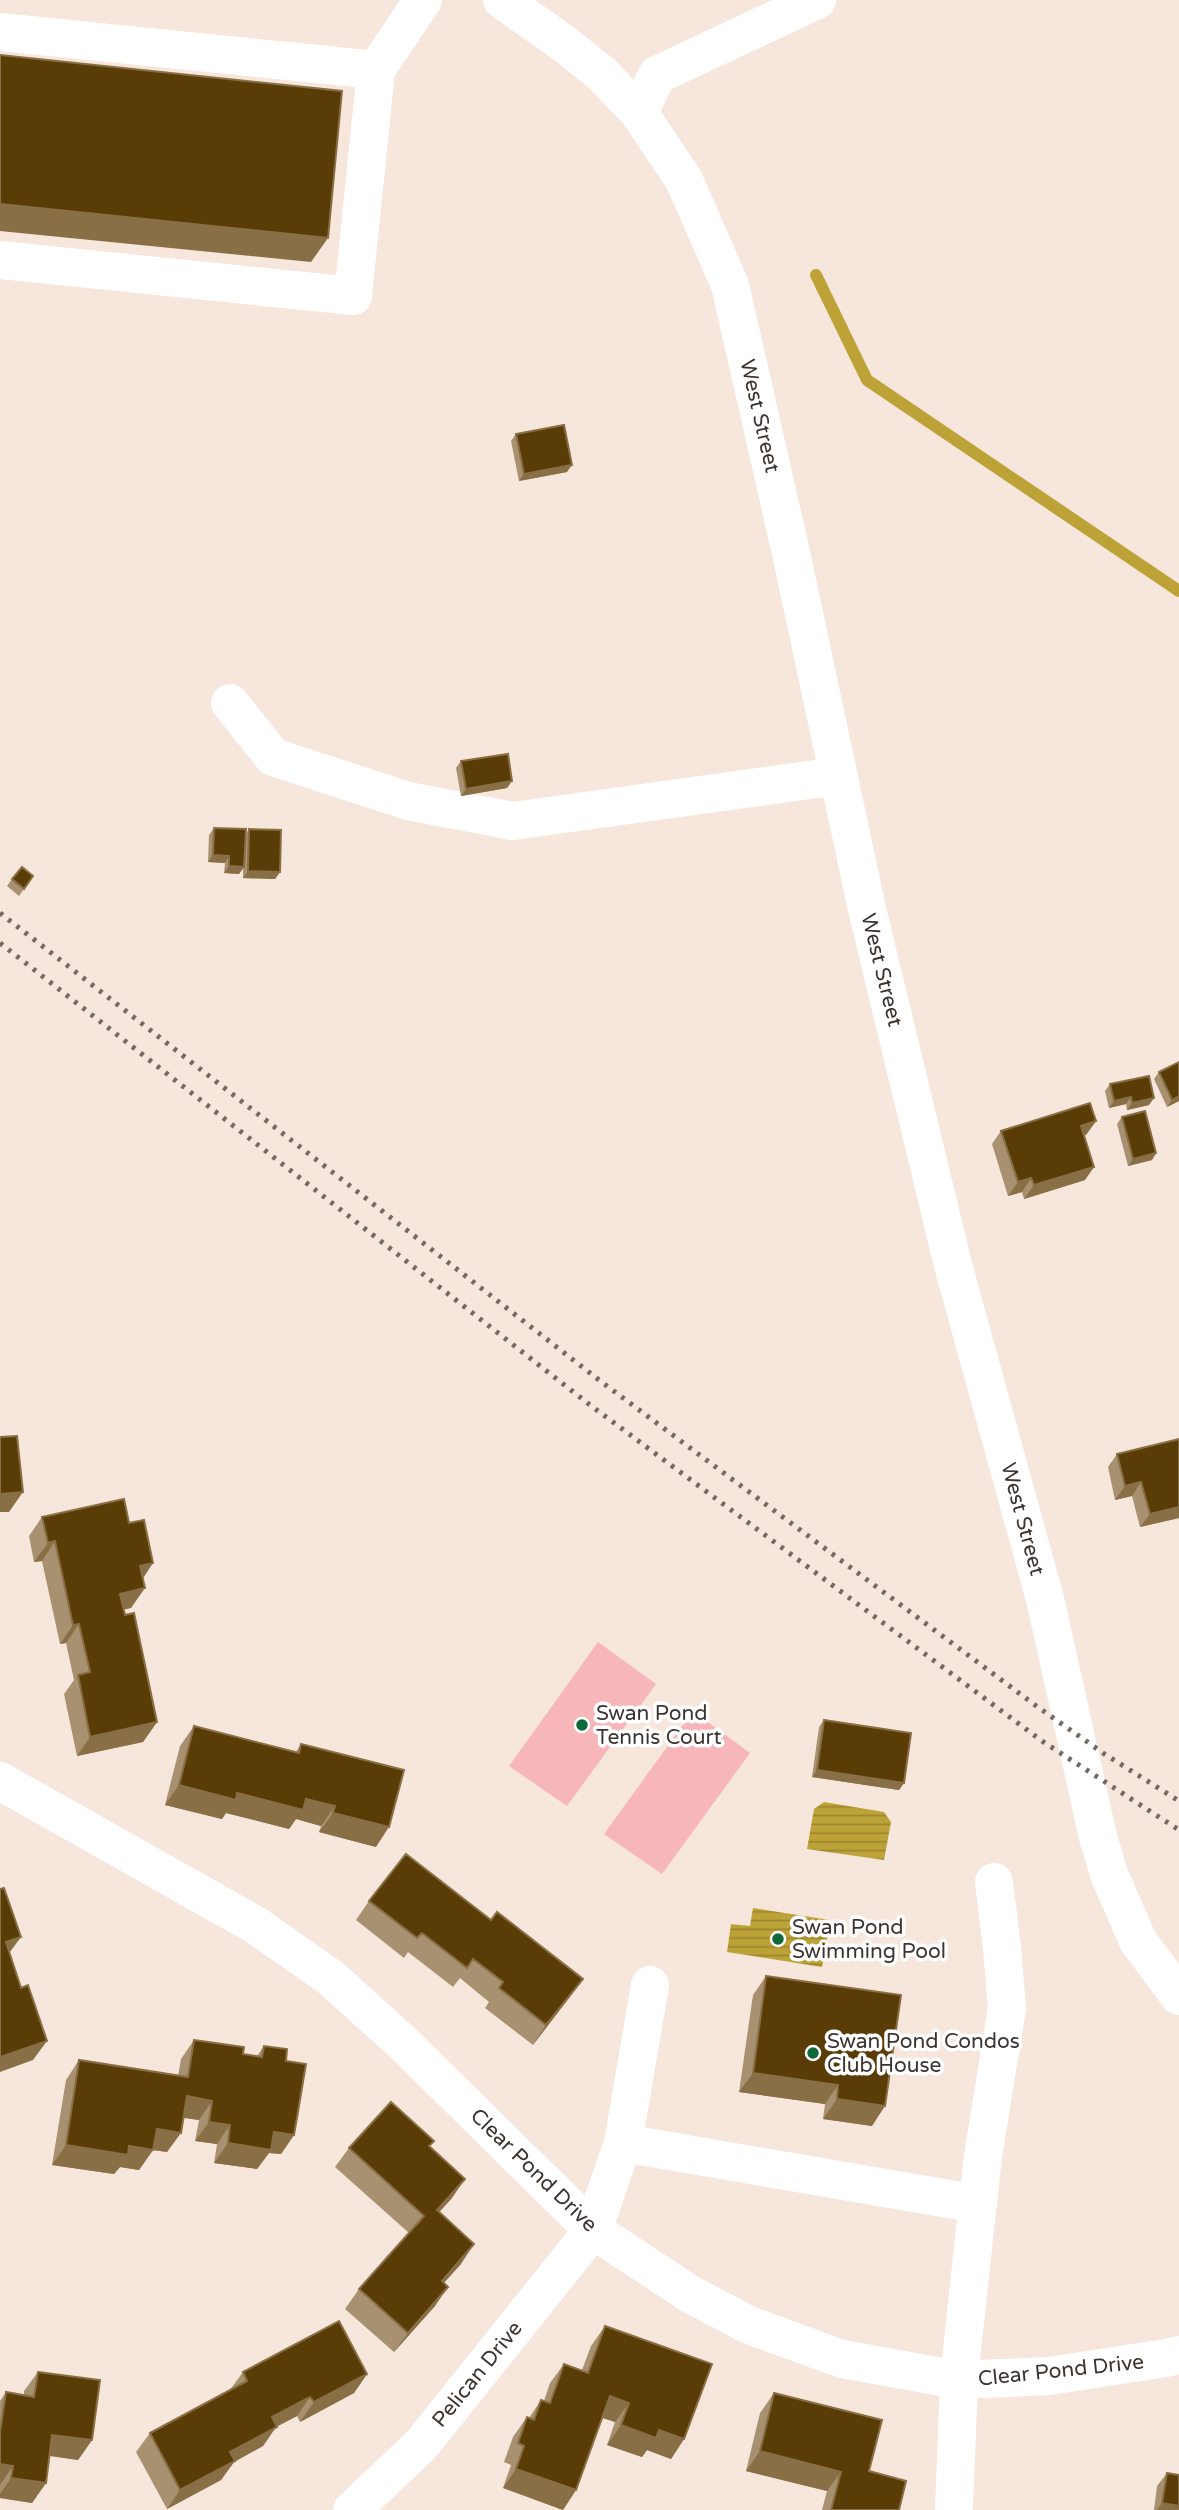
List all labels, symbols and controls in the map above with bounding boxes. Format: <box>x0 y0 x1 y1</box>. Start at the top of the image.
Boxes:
street label: West Street <box>734 357 785 475</box>
street label: West Street <box>855 911 908 1029</box>
street label: West Street <box>995 1460 1050 1578</box>
place label: Swan Pond Tennis Court <box>596 1701 722 1750</box>
marker: Swan Pond Tennis Court <box>574 1717 590 1733</box>
place label: Swan Pond Swimming Pool <box>792 1915 946 1964</box>
marker: Swan Pond Swimming Pool <box>770 1931 786 1947</box>
place label: Swan Pond Condos Club House <box>827 2029 1020 2078</box>
marker: Swan Pond Condos Club House <box>805 2045 821 2061</box>
street label: Clear Pond Drive <box>465 2103 602 2237</box>
street label: Pelican Drive <box>427 2316 528 2432</box>
street label: Clear Pond Drive <box>977 2349 1145 2392</box>

